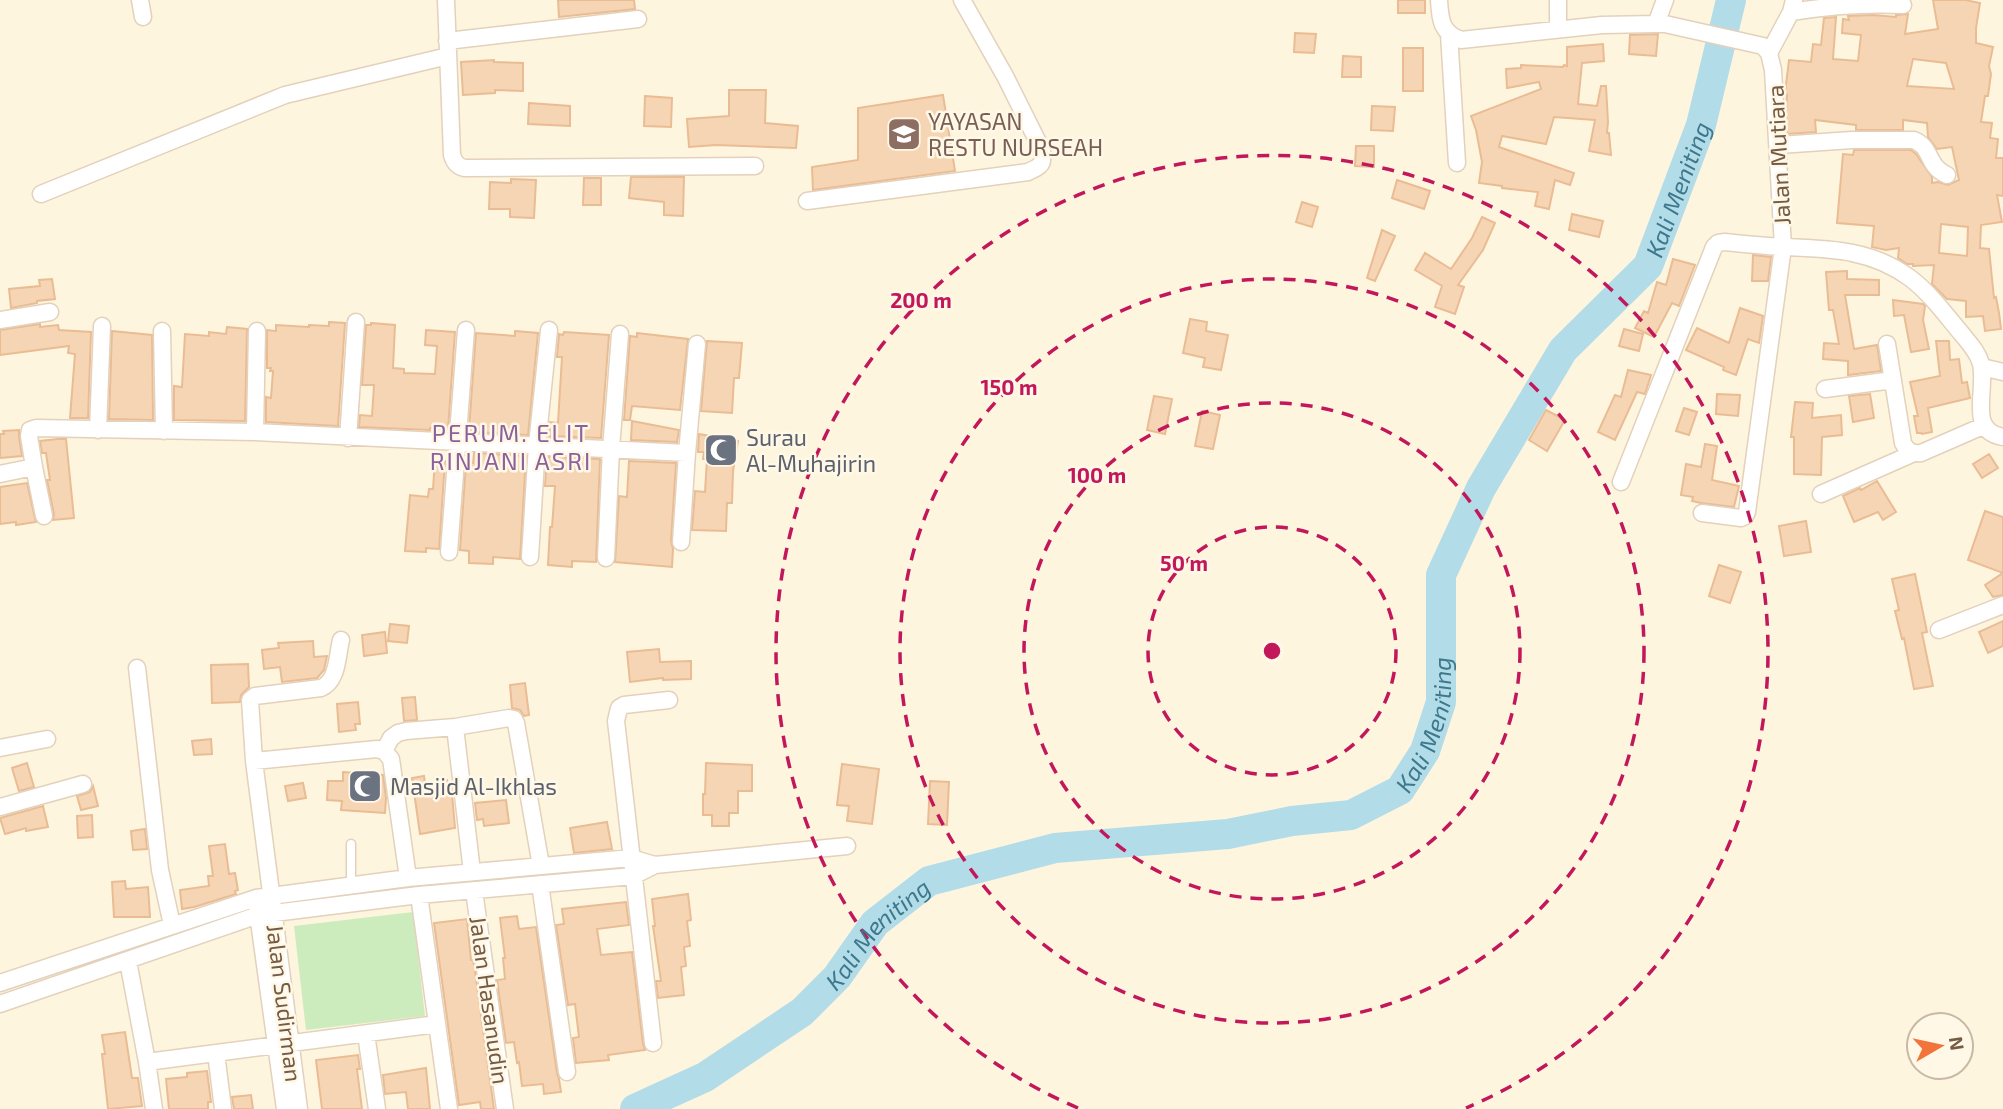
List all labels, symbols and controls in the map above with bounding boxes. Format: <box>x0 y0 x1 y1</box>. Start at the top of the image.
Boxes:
street label: Jalan Mutiara <box>1760 84 1796 226</box>
place label: YAYASAN RESTU NURSEAH <box>928 107 1103 161</box>
school or university icon: YAYASAN RESTU NURSEAH <box>885 115 923 153</box>
water label: Kali Meniting <box>1638 117 1716 261</box>
text: 200 m <box>890 287 952 312</box>
text: 150 m <box>981 374 1037 399</box>
district label: PERUM. ELIT RINJANI ASRI <box>430 418 592 475</box>
place label: Surau Al-Muhajirin <box>746 423 876 477</box>
mosque icon: Surau Al-Muhajirin <box>702 431 740 469</box>
text: 100 m <box>1068 462 1126 487</box>
text: 50 m <box>1160 550 1208 575</box>
centre of rings <box>1260 639 1284 663</box>
water label: Kali Meniting <box>1388 657 1456 797</box>
mosque icon: Masjid Al-Ikhlas <box>346 767 384 805</box>
place label: Masjid Al-Ikhlas <box>390 772 557 800</box>
water label: Kali Meniting <box>819 872 935 995</box>
street label: Jalan Hasanudin <box>464 914 516 1086</box>
street label: Jalan Sudirman <box>261 923 309 1083</box>
north arrow <box>1905 1011 1975 1081</box>
text: N <box>1945 1035 1970 1052</box>

